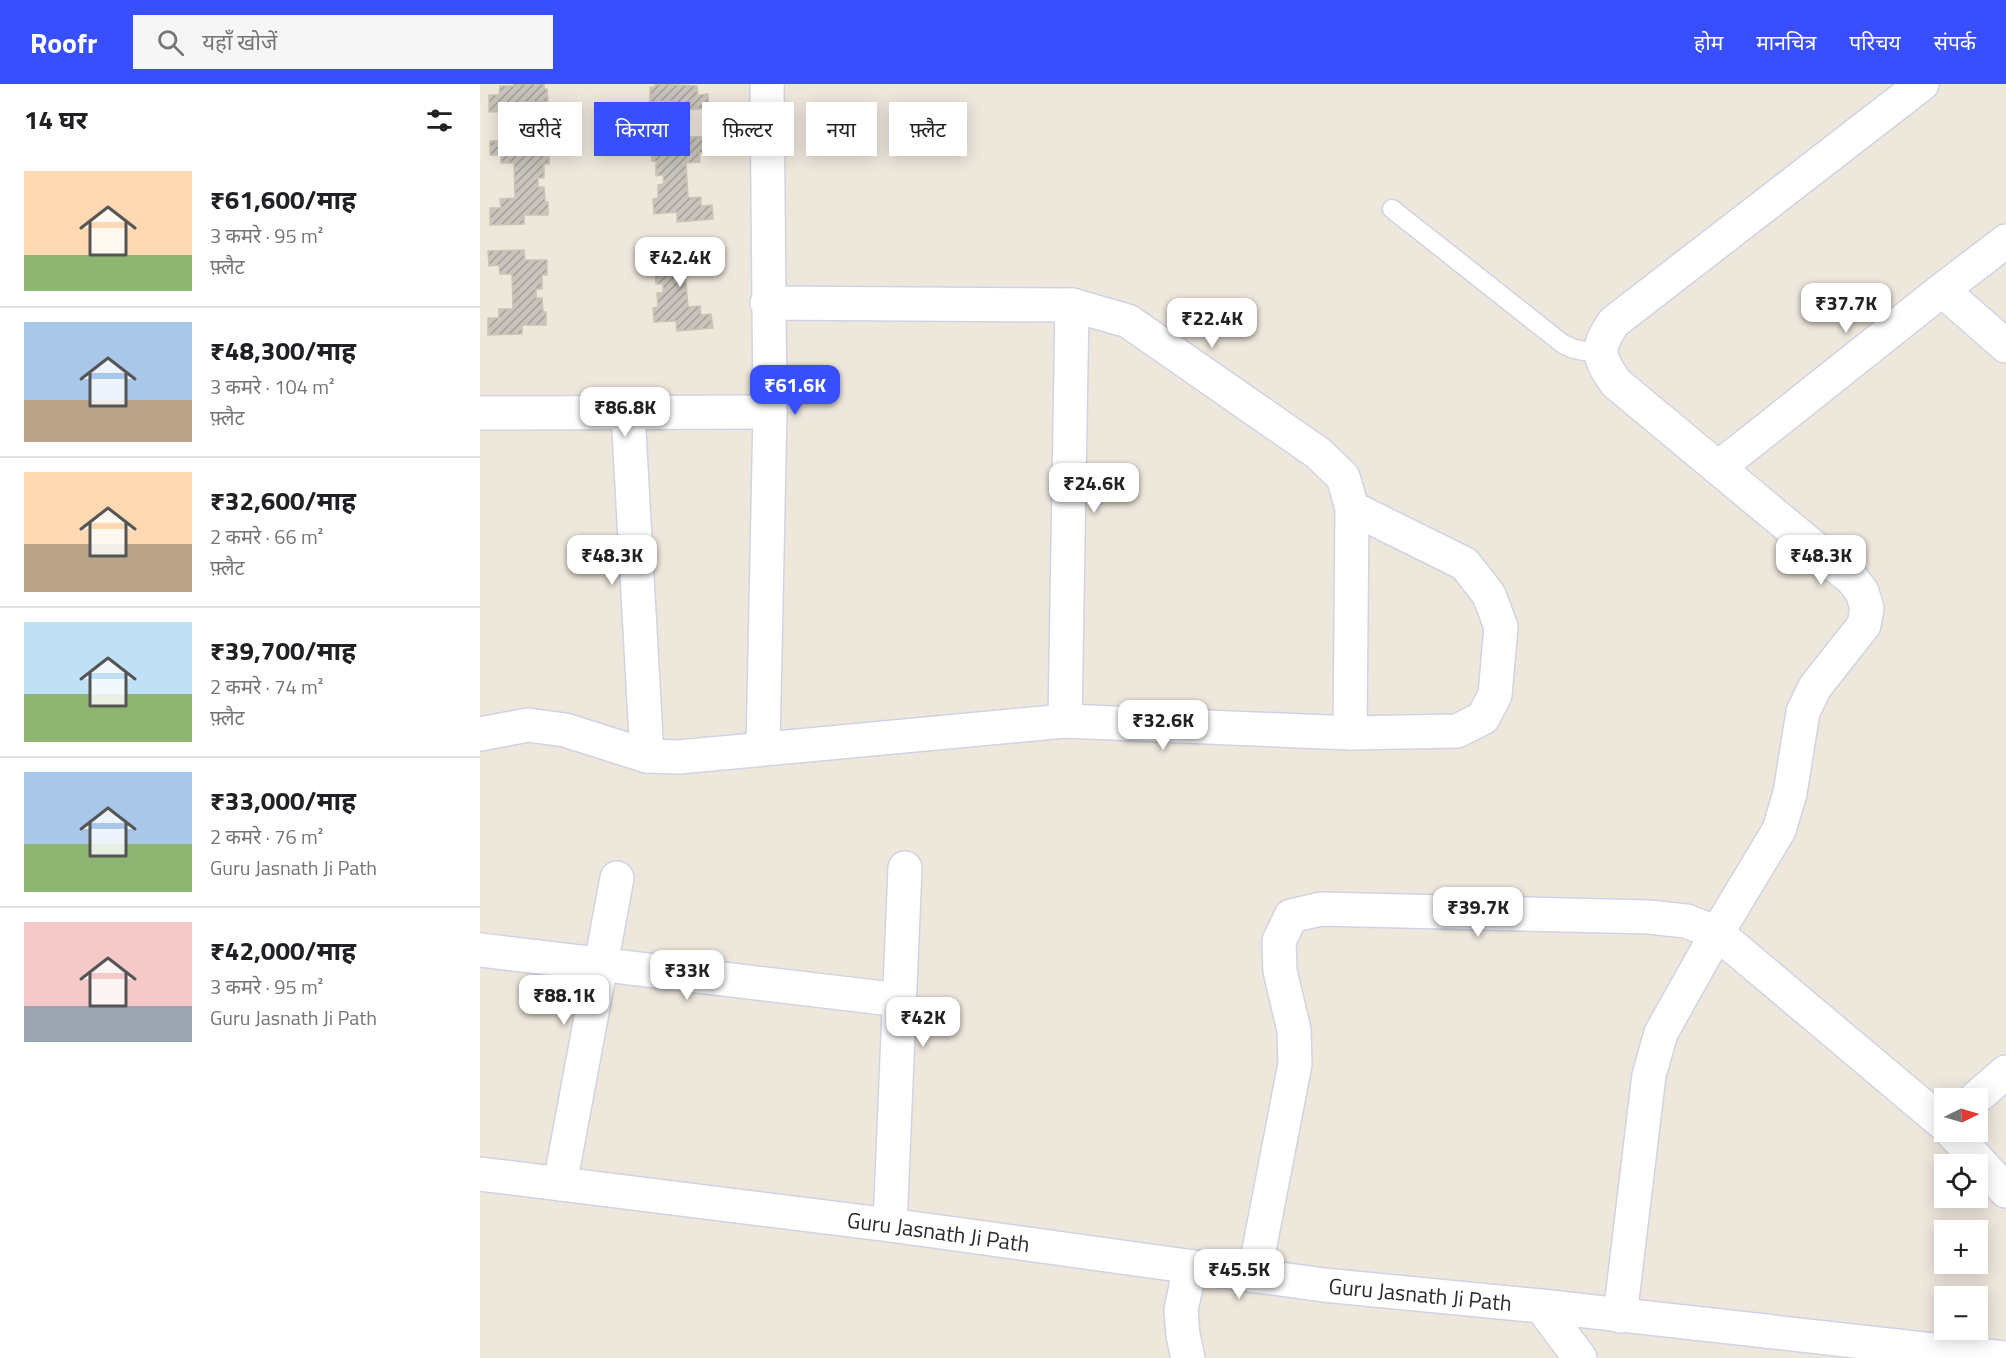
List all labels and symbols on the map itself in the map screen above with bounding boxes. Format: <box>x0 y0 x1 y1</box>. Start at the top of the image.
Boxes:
pin: ₹42.4K <box>631 237 729 288</box>
pin: ₹37.7K <box>1797 283 1895 334</box>
pin: ₹22.4K <box>1163 298 1261 349</box>
pin: ₹61.6K <box>746 365 844 416</box>
pin: ₹86.8K <box>576 387 674 438</box>
pin: ₹24.6K <box>1045 463 1143 514</box>
pin: ₹48.3K <box>563 535 661 586</box>
pin: ₹48.3K <box>1772 535 1870 586</box>
pin: ₹32.6K <box>1114 700 1212 751</box>
pin: ₹39.7K <box>1429 887 1527 938</box>
pin: ₹33K <box>651 950 723 1001</box>
pin: ₹88.1K <box>515 975 613 1026</box>
pin: ₹42K <box>887 997 959 1048</box>
north arrow <box>1934 1088 1988 1142</box>
street label: Guru Jasnath Ji Path <box>845 1203 1032 1261</box>
pin: ₹45.5K <box>1190 1249 1288 1300</box>
street label: Guru Jasnath Ji Path <box>1327 1269 1513 1320</box>

